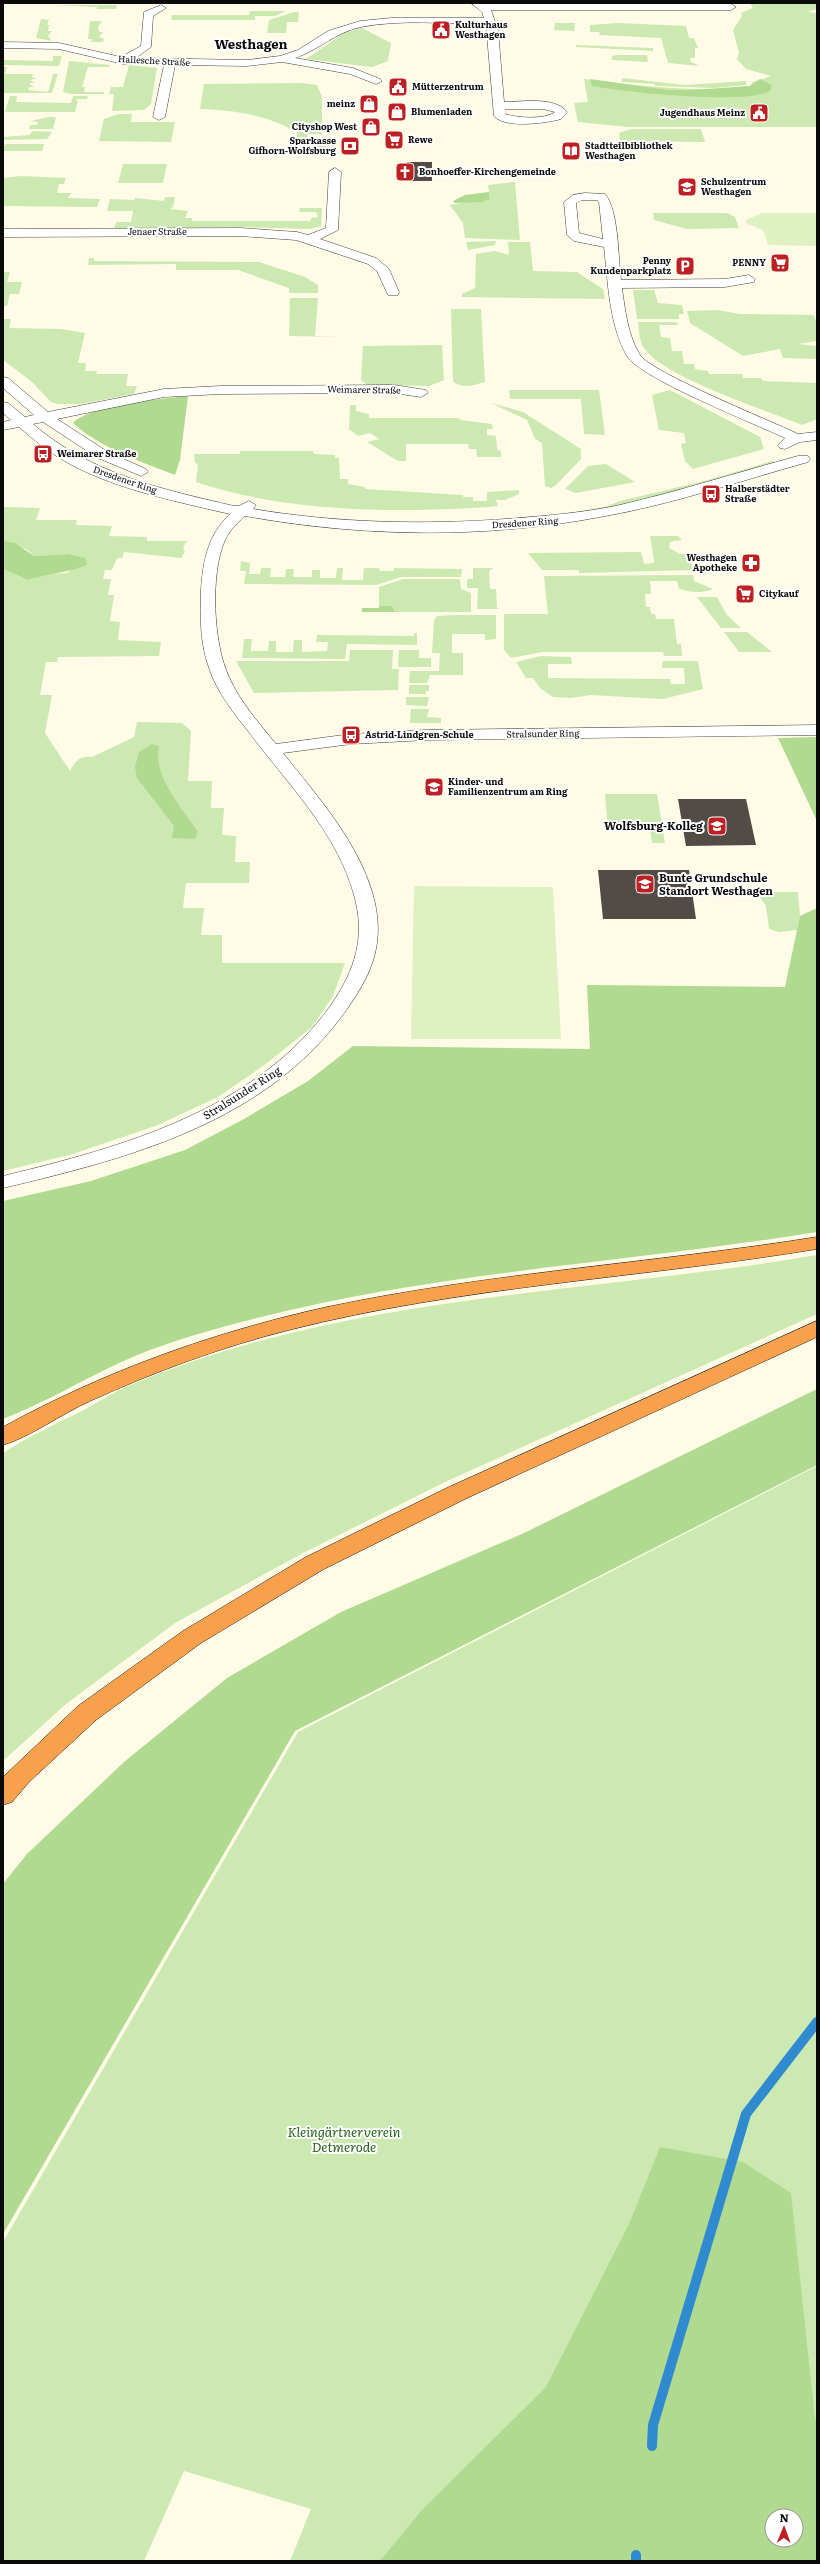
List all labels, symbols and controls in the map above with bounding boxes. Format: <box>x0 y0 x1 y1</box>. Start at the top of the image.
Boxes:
place label: Kulturhaus Westhagen <box>455 17 508 41</box>
public building icon: Kulturhaus Westhagen <box>430 19 452 41</box>
district label: Westhagen <box>215 34 287 53</box>
street label: Hallesche Straße <box>118 51 191 69</box>
public building icon: Mütterzentrum <box>387 76 409 98</box>
place label: Mütterzentrum <box>412 79 484 93</box>
shop icon: meinz <box>358 93 380 115</box>
place label: meinz <box>327 96 355 110</box>
shop icon: Blumenladen <box>386 101 408 123</box>
public building icon: Jugendhaus Meinz <box>748 102 770 124</box>
place label: Blumenladen <box>411 104 473 118</box>
place label: Jugendhaus Meinz <box>660 105 745 119</box>
shop icon: Cityshop West <box>360 116 382 138</box>
place label: Cityshop West <box>292 119 357 133</box>
supermarket icon: Rewe <box>383 129 405 151</box>
place label: Rewe <box>408 132 433 146</box>
place label: Sparkasse Gifhorn-Wolfsburg <box>248 133 337 157</box>
bank icon: Sparkasse Gifhorn-Wolfsburg <box>339 135 361 157</box>
place label: Stadtteilbibliothek Westhagen <box>585 138 674 162</box>
library icon: Stadtteilbibliothek Westhagen <box>560 140 582 162</box>
church icon: Bonhoeffer-Kirchengemeinde <box>394 161 416 183</box>
place label: Bonhoeffer-Kirchengemeinde <box>419 164 556 178</box>
place label: Schulzentrum Westhagen <box>701 174 766 198</box>
school or university icon: Schulzentrum Westhagen <box>676 176 698 198</box>
street label: Jenaer Straße <box>127 224 187 238</box>
supermarket icon: PENNY <box>769 252 791 274</box>
place label: Penny Kundenparkplatz <box>590 253 671 277</box>
parking icon: Penny Kundenparkplatz <box>674 255 696 277</box>
place label: PENNY <box>732 255 766 269</box>
street label: Weimarer Straße <box>327 381 401 397</box>
bus stop icon: Weimarer Straße <box>32 443 54 465</box>
place label: Weimarer Straße <box>57 446 136 460</box>
street label: Dresdener Ring <box>92 462 160 497</box>
place label: Halberstädter Straße <box>725 481 790 505</box>
bus stop icon: Halberstädter Straße <box>700 483 722 505</box>
street label: Dresdener Ring <box>491 513 560 531</box>
place label: Westhagen Apotheke <box>686 550 738 574</box>
pharmacy icon: Westhagen Apotheke <box>740 552 762 574</box>
supermarket icon: Citykauf <box>734 583 756 605</box>
place label: Citykauf <box>759 586 800 600</box>
bus stop icon: Astrid-Lindgren-Schule <box>340 724 362 746</box>
street label: Stralsunder Ring <box>506 725 581 741</box>
place label: Astrid-Lindgren-Schule <box>365 727 474 741</box>
place label: Kinder- und Familienzentrum am Ring <box>448 774 568 798</box>
school or university icon: Kinder- und Familienzentrum am Ring <box>423 776 445 798</box>
school or university icon: Wolfsburg-Kolleg <box>706 815 728 837</box>
place label: Wolfsburg-Kolleg <box>604 817 703 833</box>
place label: Bunte Grundschule Standort Westhagen <box>659 869 773 898</box>
school or university icon: Bunte Grundschule Standort Westhagen <box>634 873 656 895</box>
street label: Stralsunder Ring <box>199 1061 284 1123</box>
park label: Kleingärtnerverein Detmerode <box>288 2122 401 2156</box>
north arrow <box>764 2508 804 2548</box>
text: N <box>779 2509 789 2525</box>

